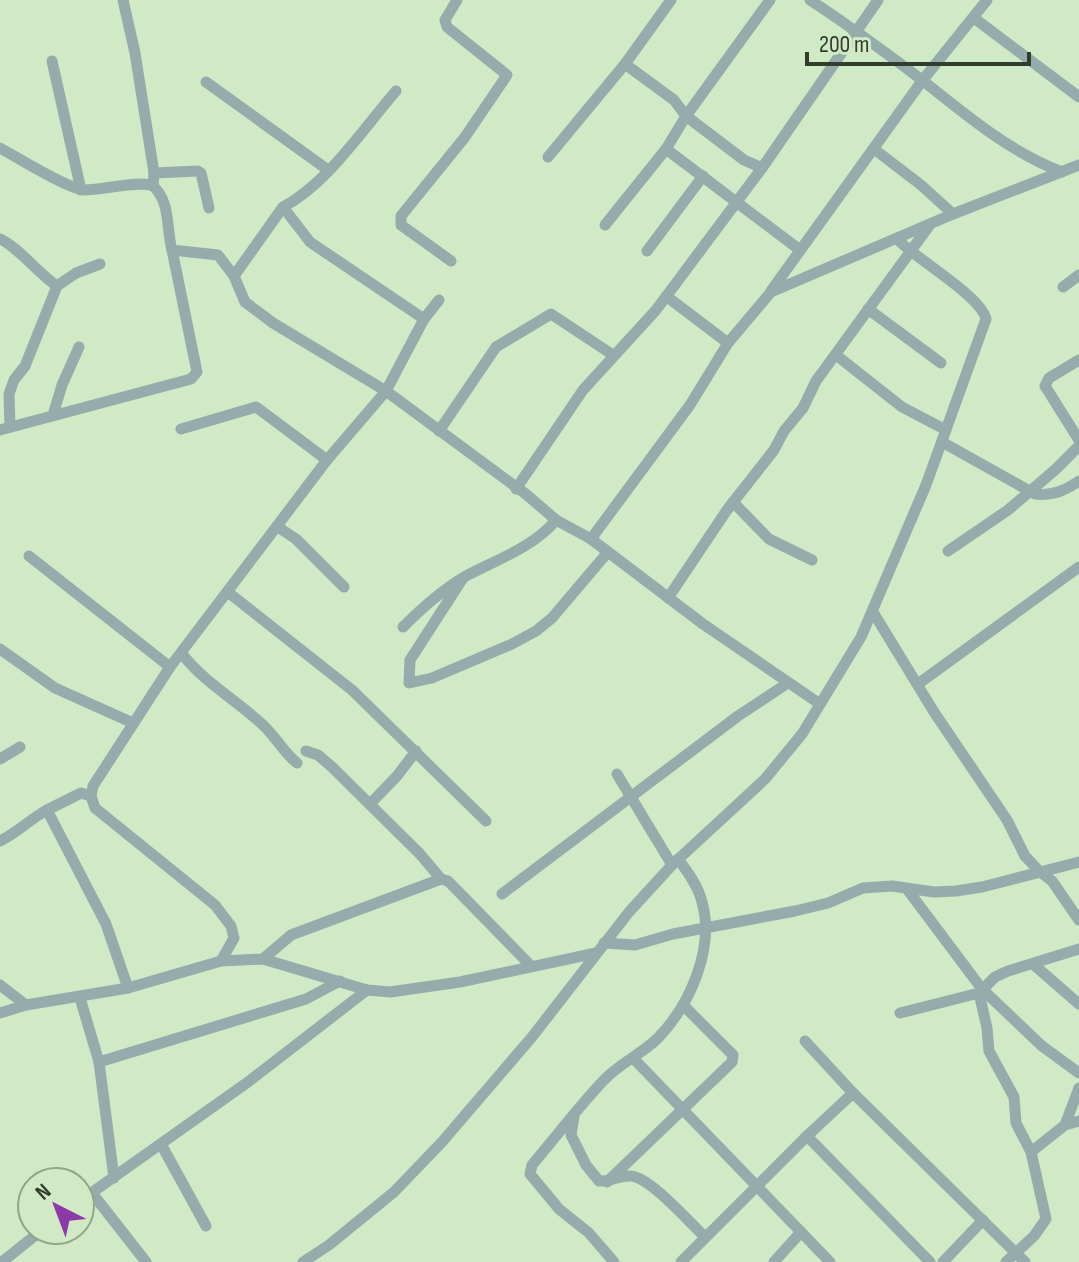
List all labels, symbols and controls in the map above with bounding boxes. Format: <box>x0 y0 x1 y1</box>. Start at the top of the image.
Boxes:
scale bar <box>807 16 1029 66</box>
text: 200 m <box>819 30 870 59</box>
north arrow <box>16 1166 96 1246</box>
text: N <box>30 1178 57 1206</box>

